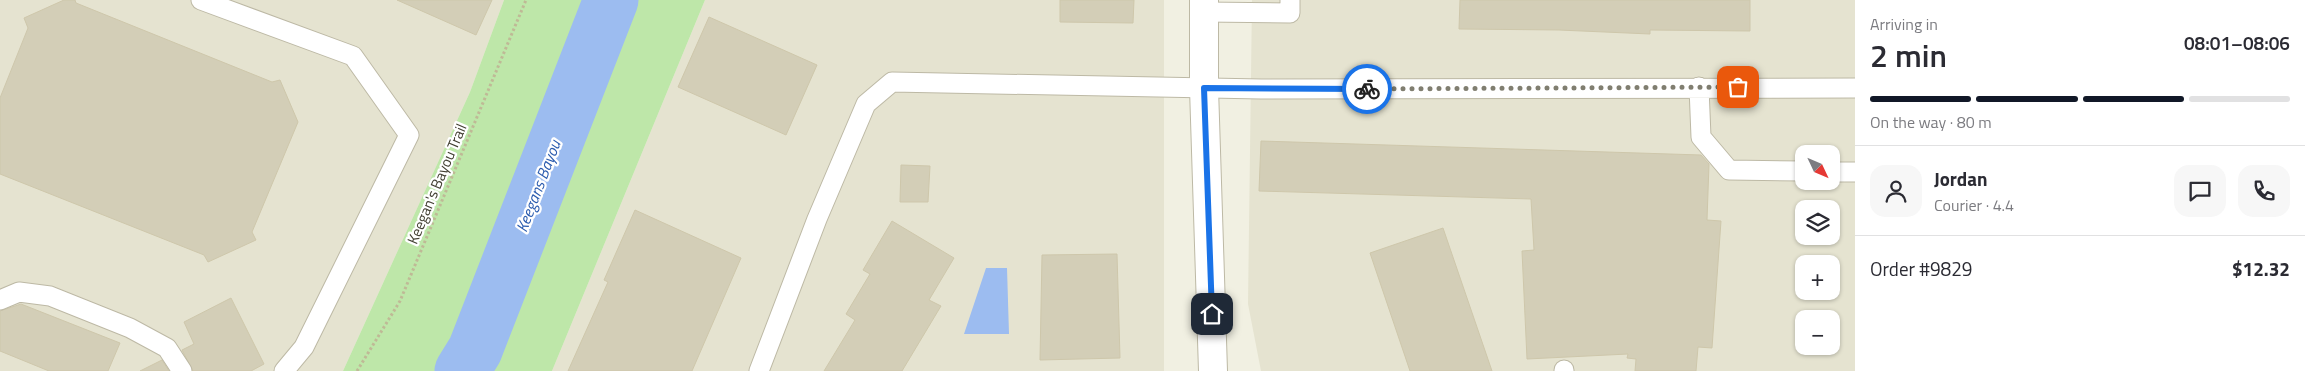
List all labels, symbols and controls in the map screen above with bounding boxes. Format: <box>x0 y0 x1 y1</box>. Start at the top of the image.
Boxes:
text: Arriving in <box>1870 12 1938 36</box>
text: 08:01–08:06 <box>2184 28 2290 57</box>
text: 2 min <box>1870 31 1947 79</box>
courier <box>1342 64 1392 114</box>
pin <box>1717 66 1759 108</box>
icon: bag <box>1724 73 1752 101</box>
icon: bike <box>1353 75 1381 103</box>
text: On the way · 80 m <box>1870 110 1992 134</box>
street label: Keegan's Bayou Trail <box>401 120 472 248</box>
water label: Keegans Bayou <box>509 136 567 235</box>
north arrow <box>1795 145 1840 190</box>
map controls <box>1795 145 1840 355</box>
text: Jordan <box>1934 164 1987 193</box>
button: person <box>1870 165 1922 217</box>
button: chat <box>2174 165 2226 217</box>
button: phone <box>2238 165 2290 217</box>
text: Courier · 4.4 <box>1934 193 2014 217</box>
button: layers <box>1795 200 1840 245</box>
text: Order #9829 <box>1870 254 1972 283</box>
text: $12.32 <box>2232 254 2290 283</box>
button: + <box>1795 255 1840 300</box>
pin <box>1191 293 1233 335</box>
icon: home <box>1198 300 1226 328</box>
button: − <box>1795 310 1840 355</box>

